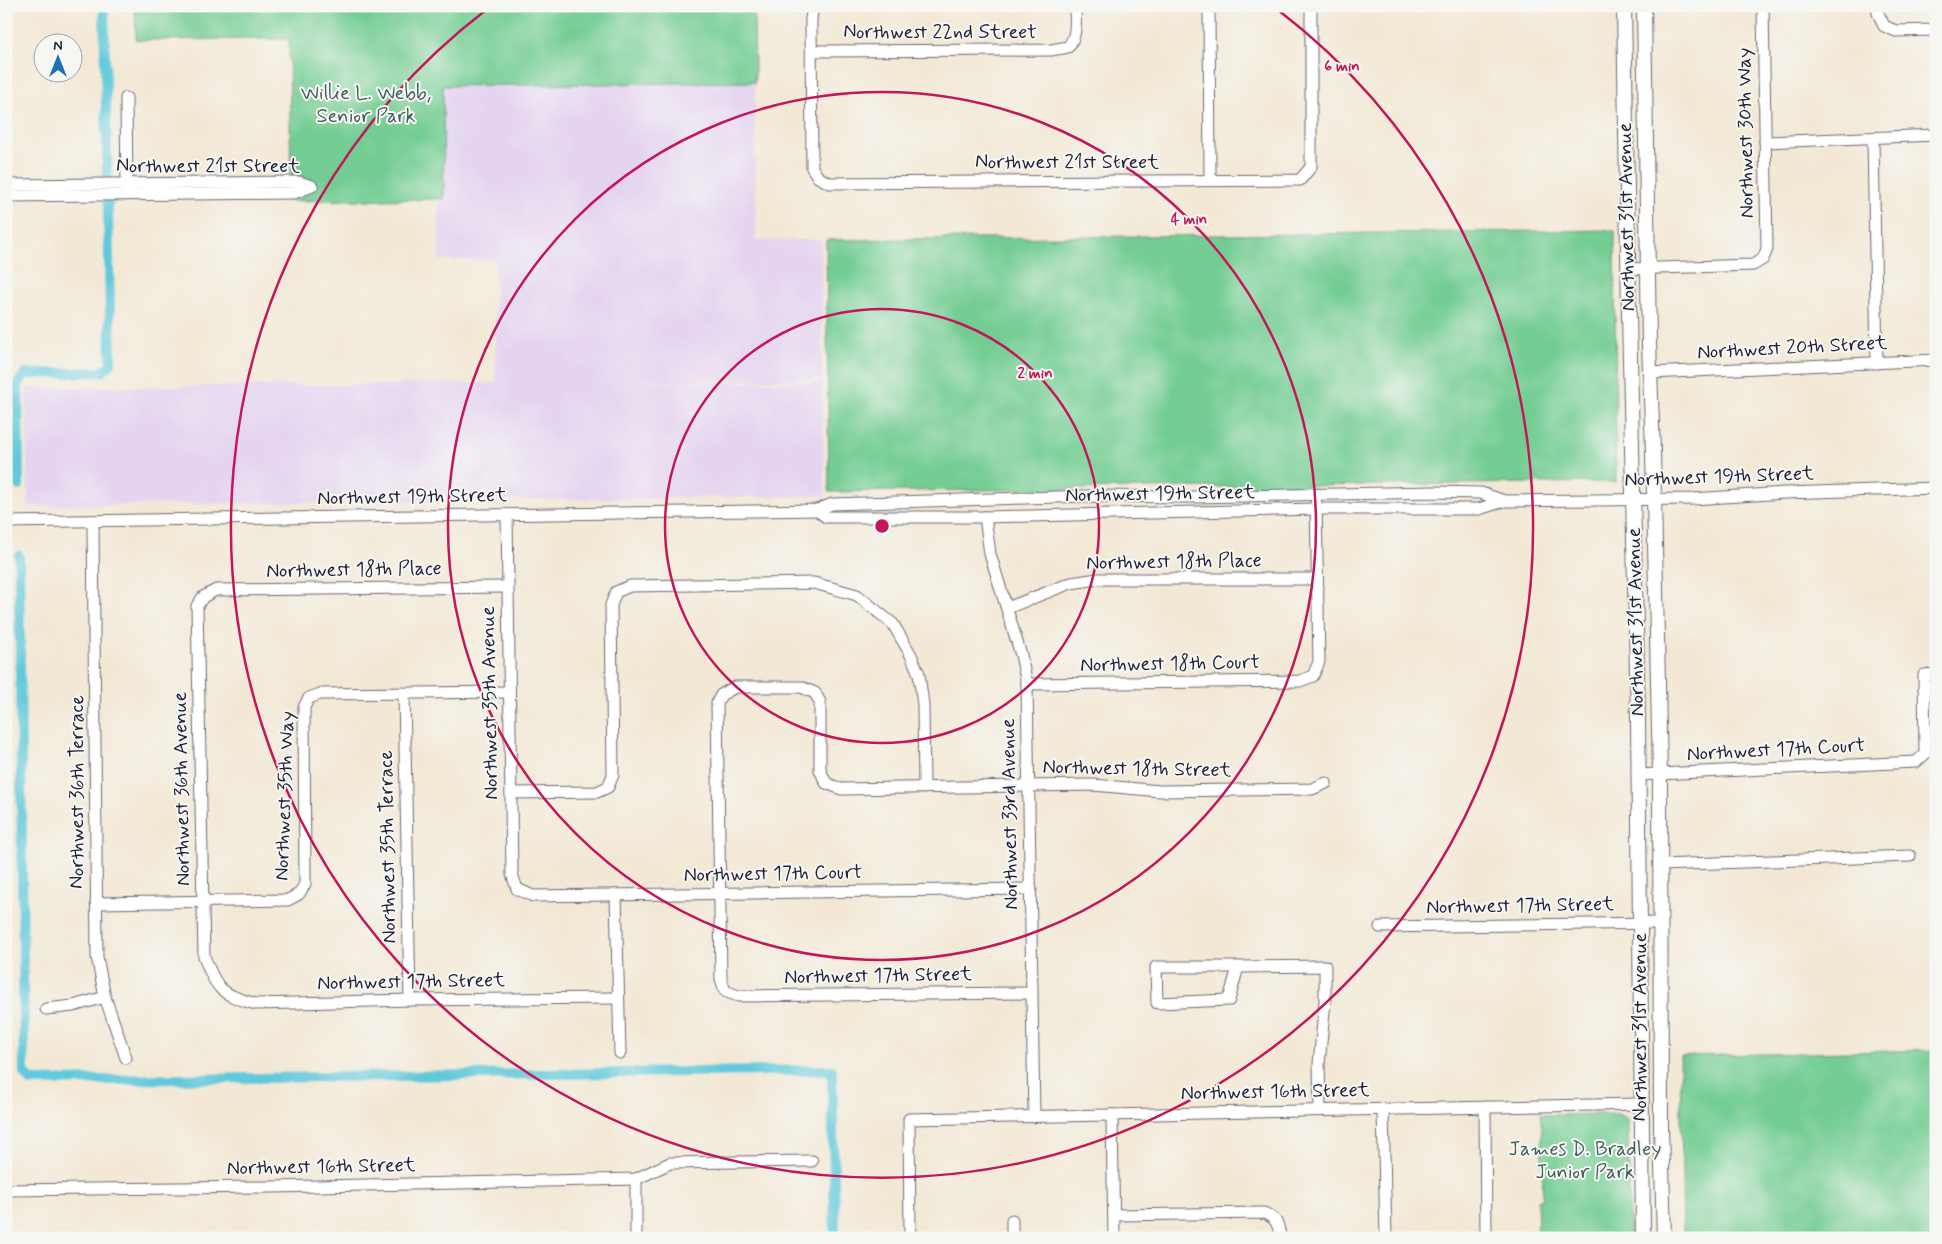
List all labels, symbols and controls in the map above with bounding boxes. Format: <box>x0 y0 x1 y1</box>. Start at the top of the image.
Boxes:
street label: Northwest 22nd Street <box>843 19 1037 46</box>
north arrow <box>32 32 82 82</box>
text: N <box>53 37 63 55</box>
street label: Northwest 30th Way <box>1731 47 1761 219</box>
text: 6 min <box>1324 57 1360 77</box>
park label: Willie L. Webb, Senior Park <box>301 80 431 130</box>
street label: Northwest 31st Avenue <box>1612 122 1642 312</box>
street label: Northwest 21st Street <box>975 149 1159 176</box>
street label: Northwest 21st Street <box>116 153 300 180</box>
text: 4 min <box>1171 210 1207 230</box>
street label: Northwest 20th Street <box>1696 330 1888 366</box>
text: 2 min <box>1017 364 1053 384</box>
street label: Northwest 19th Street <box>1624 460 1814 494</box>
street label: Northwest 19th Street <box>1065 479 1255 509</box>
street label: Northwest 19th Street <box>317 482 507 512</box>
centre of rings <box>873 517 891 535</box>
street label: Northwest 31st Avenue <box>1621 527 1651 717</box>
street label: Northwest 18th Place <box>1086 547 1262 577</box>
street label: Northwest 18th Place <box>266 555 442 585</box>
street label: Northwest 35th Avenue <box>475 606 505 800</box>
street label: Northwest 18th Court <box>1080 649 1260 679</box>
street label: Northwest 36th Avenue <box>167 691 197 886</box>
street label: Northwest 36th Terrace <box>64 695 91 889</box>
street label: Northwest 35th Way <box>269 711 301 881</box>
street label: Northwest 33rd Avenue <box>995 718 1025 910</box>
street label: Northwest 17th Court <box>1686 732 1866 768</box>
street label: Northwest 35th Terrace <box>373 750 403 944</box>
street label: Northwest 18th Street <box>1042 754 1232 784</box>
street label: Northwest 17th Court <box>683 859 863 889</box>
street label: Northwest 17th Street <box>1426 891 1614 921</box>
street label: Northwest 31st Avenue <box>1627 932 1654 1121</box>
street label: Northwest 17th Street <box>784 961 972 991</box>
street label: Northwest 17th Street <box>317 967 505 997</box>
street label: Northwest 16th Street <box>1180 1077 1370 1107</box>
park label: James D. Bradley Junior Park <box>1508 1136 1662 1186</box>
street label: Northwest 16th Street <box>226 1152 416 1182</box>

